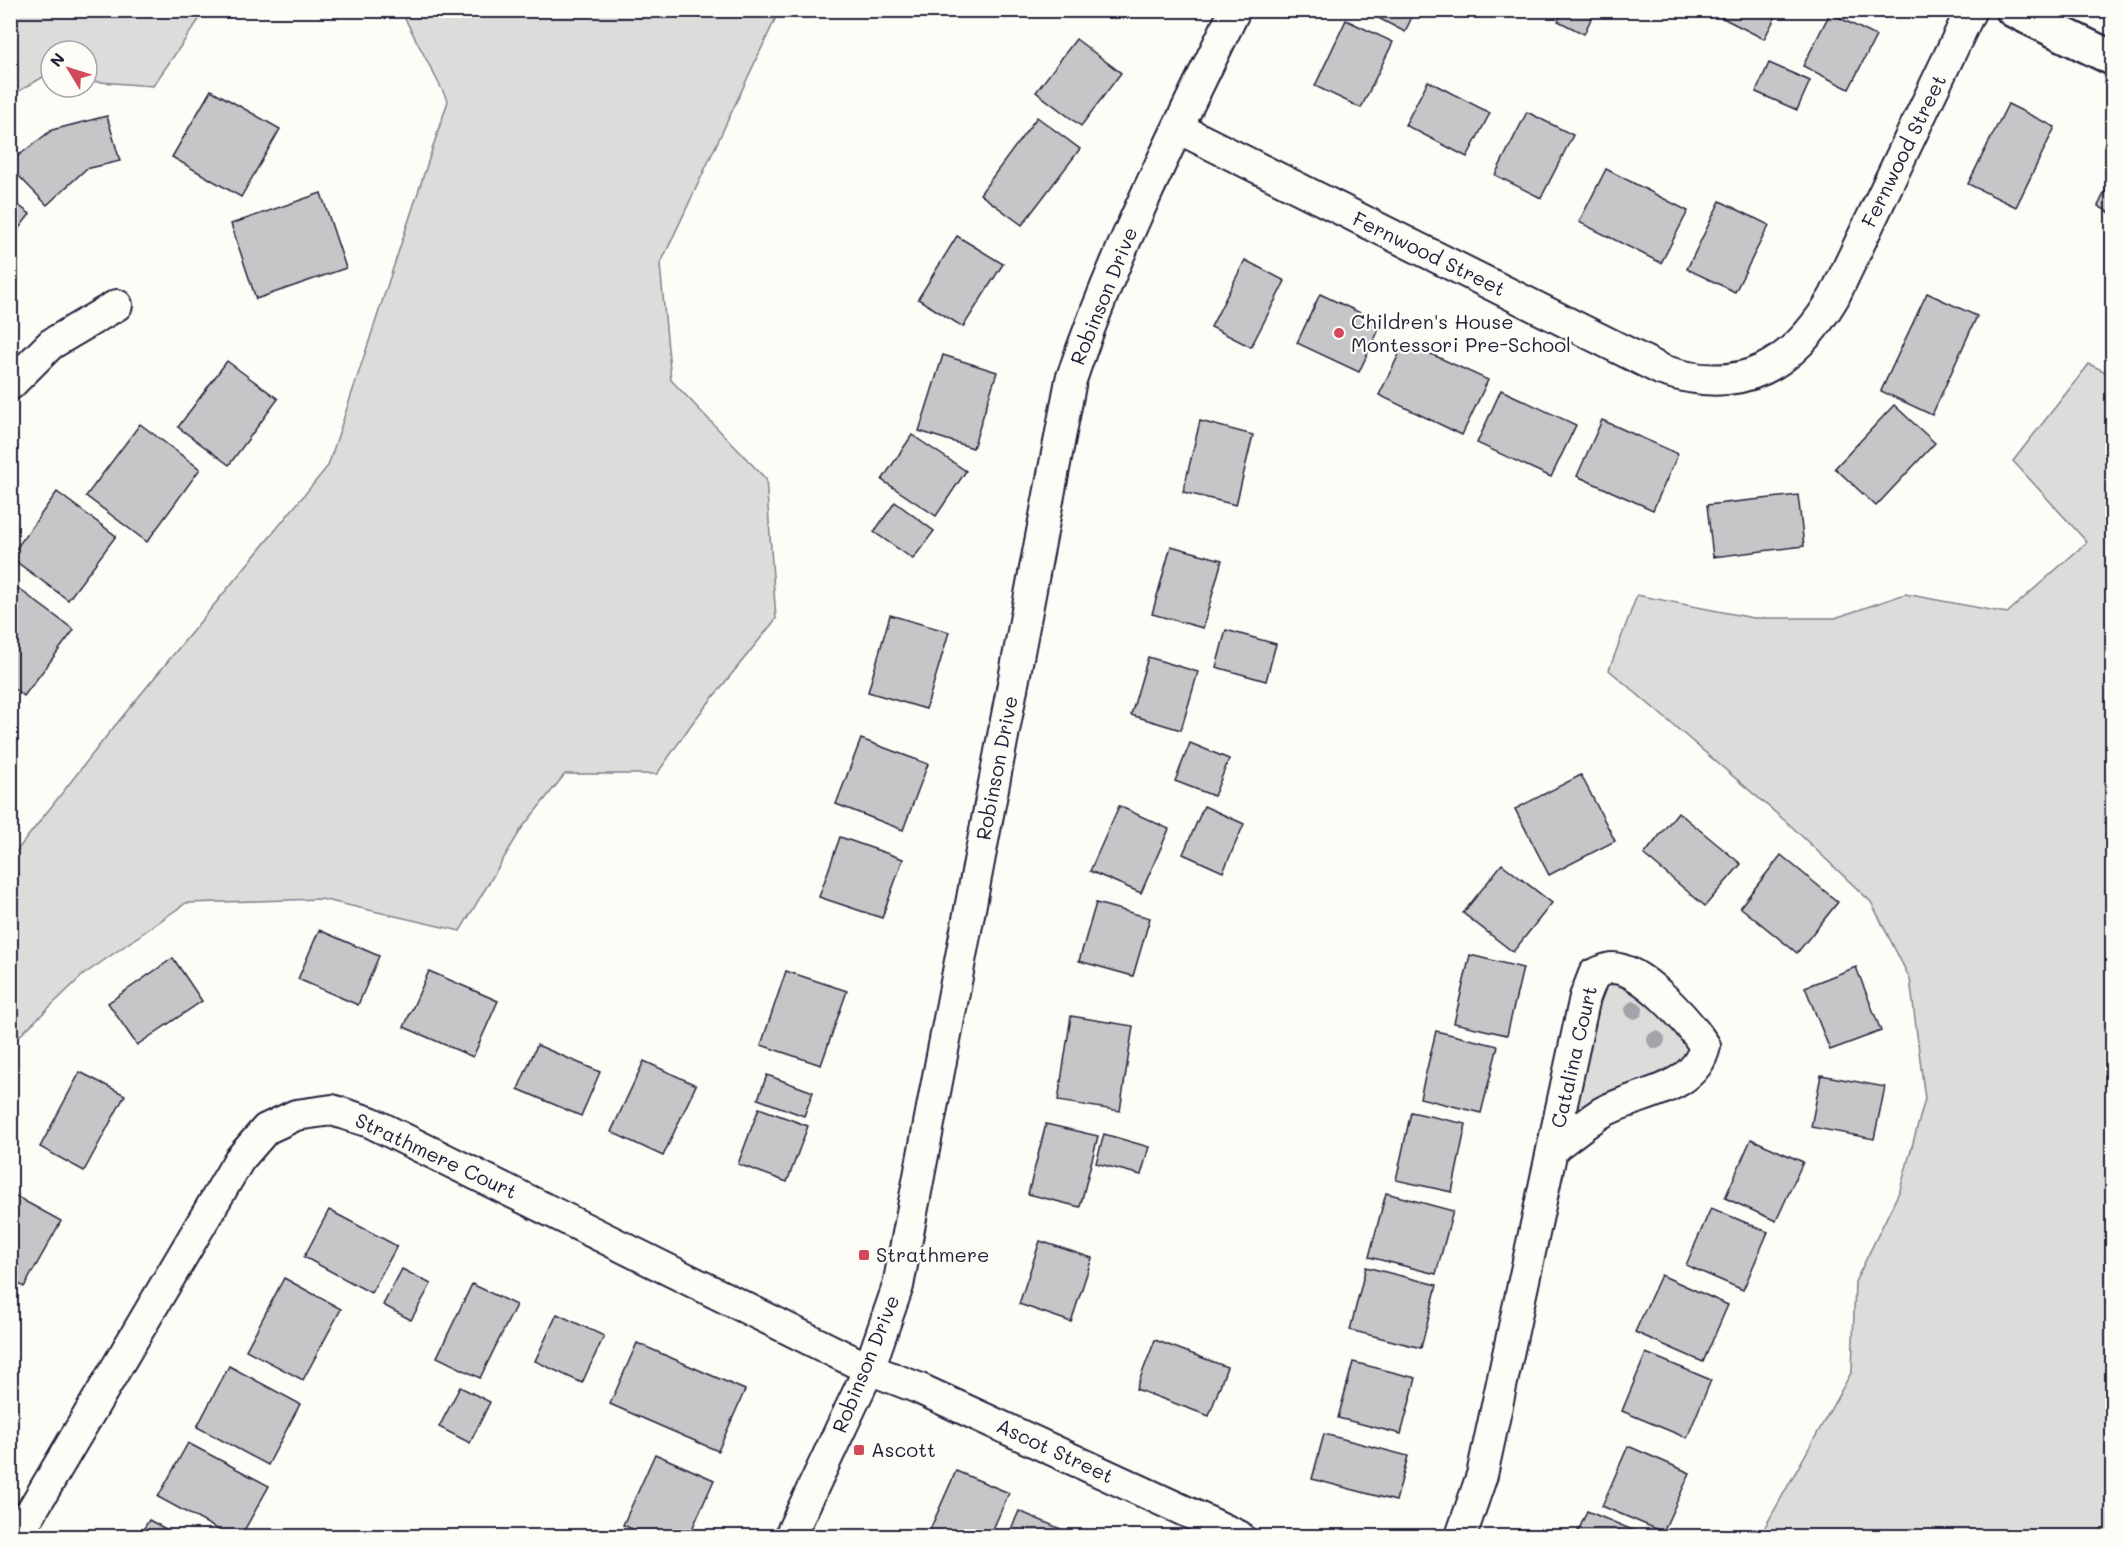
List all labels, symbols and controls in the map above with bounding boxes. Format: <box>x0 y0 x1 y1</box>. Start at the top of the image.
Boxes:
north arrow <box>39 39 99 99</box>
text: N <box>45 48 69 71</box>
street label: Fernwood Street <box>1855 70 1951 231</box>
street label: Fernwood Street <box>1349 205 1510 301</box>
street label: Robinson Drive <box>1064 223 1143 368</box>
place label: Children's House Montessori Pre-School <box>1351 308 1571 357</box>
marker: Children's House Montessori Pre-School <box>1332 326 1346 340</box>
street label: Robinson Drive <box>969 693 1023 842</box>
street label: Catalina Court <box>1544 983 1602 1130</box>
street label: Strathmere Court <box>351 1106 522 1204</box>
place label: Strathmere <box>876 1241 989 1267</box>
marker: Strathmere <box>857 1248 871 1262</box>
street label: Robinson Drive <box>826 1291 905 1436</box>
street label: Ascot Street <box>993 1412 1118 1489</box>
place label: Ascott <box>871 1436 936 1462</box>
marker: Ascott <box>852 1443 866 1457</box>

